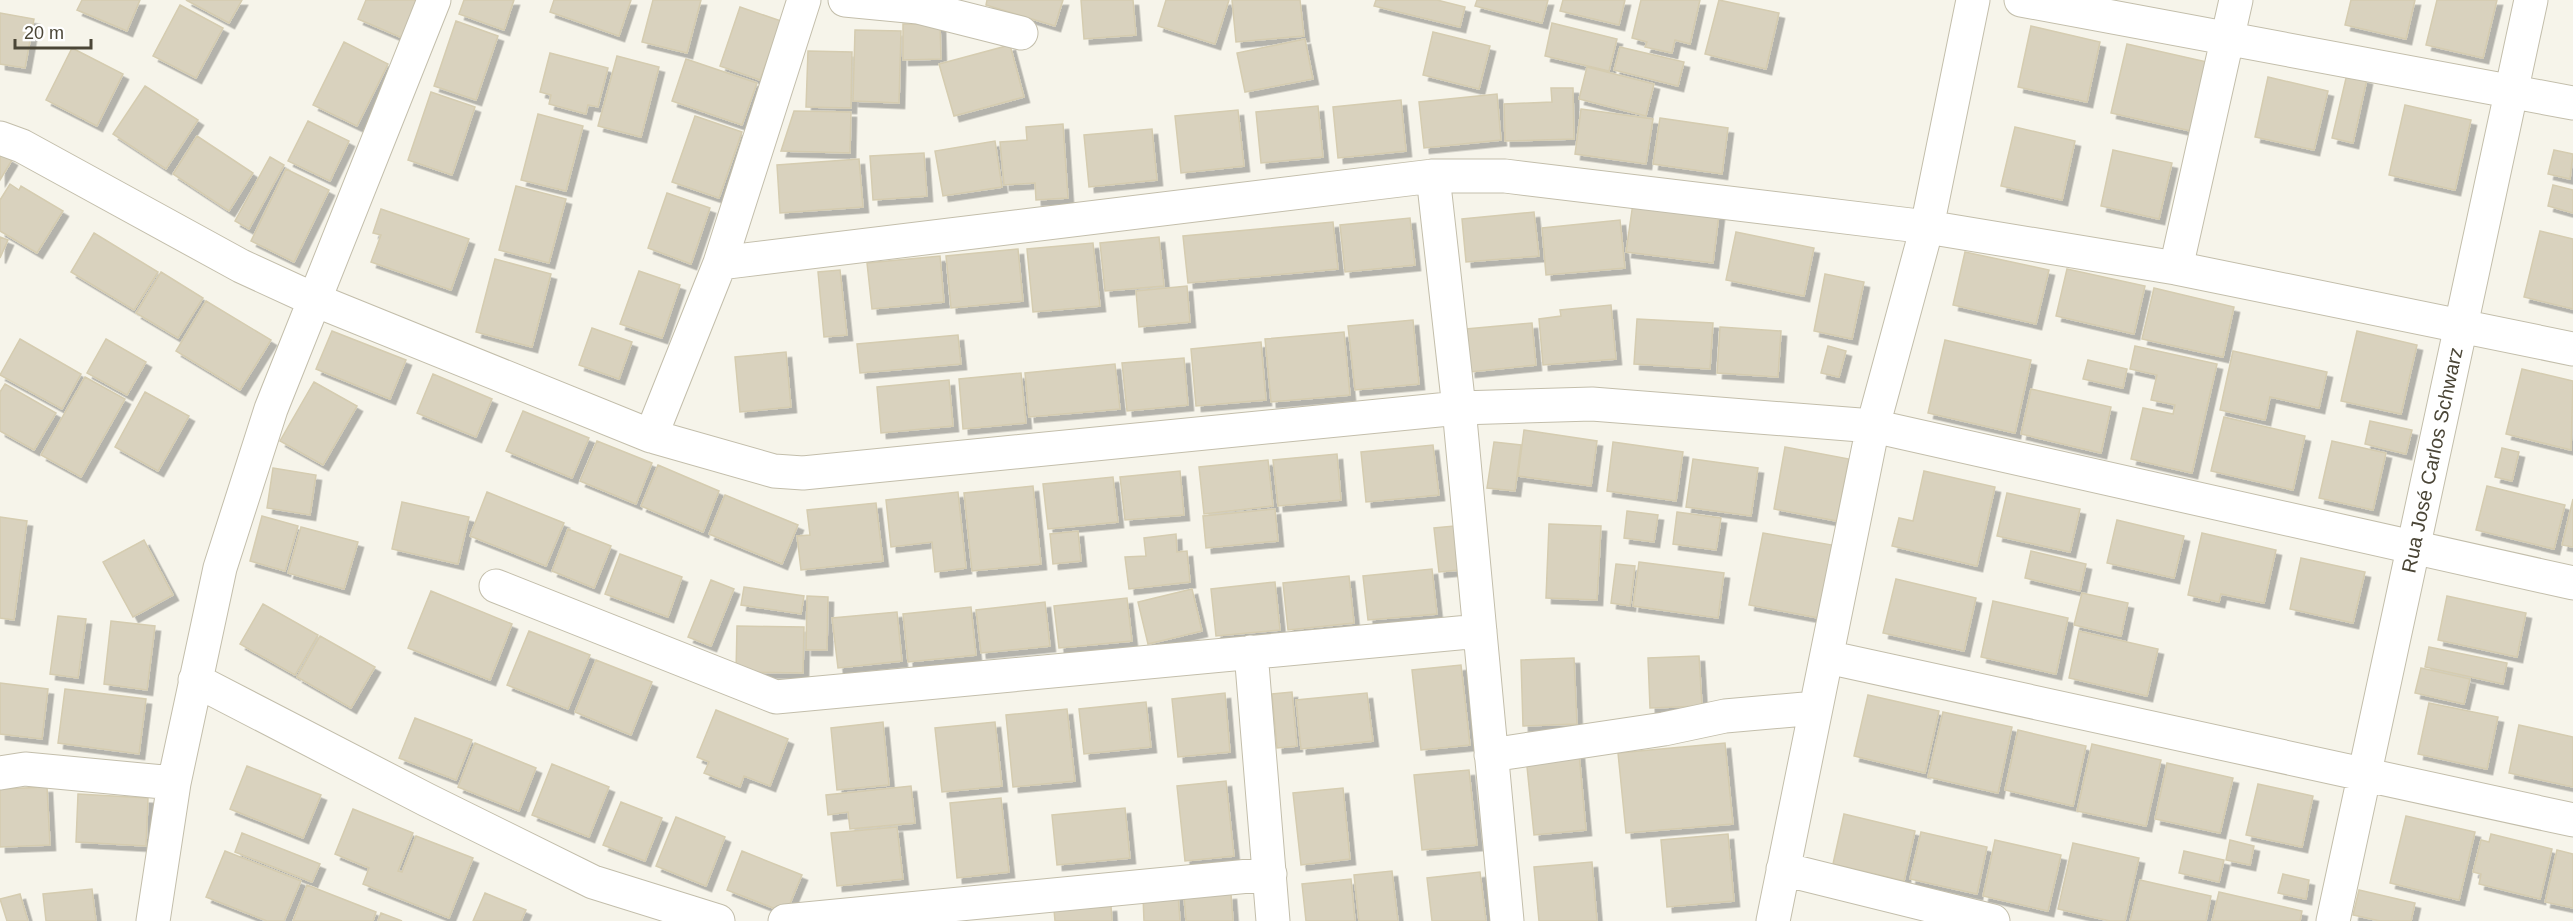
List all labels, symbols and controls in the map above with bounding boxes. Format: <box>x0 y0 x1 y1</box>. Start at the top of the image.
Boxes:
scale bar <box>15 12 92 50</box>
text: 20 m <box>24 23 64 43</box>
street label: Rua José Carlos Schwarz <box>2397 345 2467 575</box>

